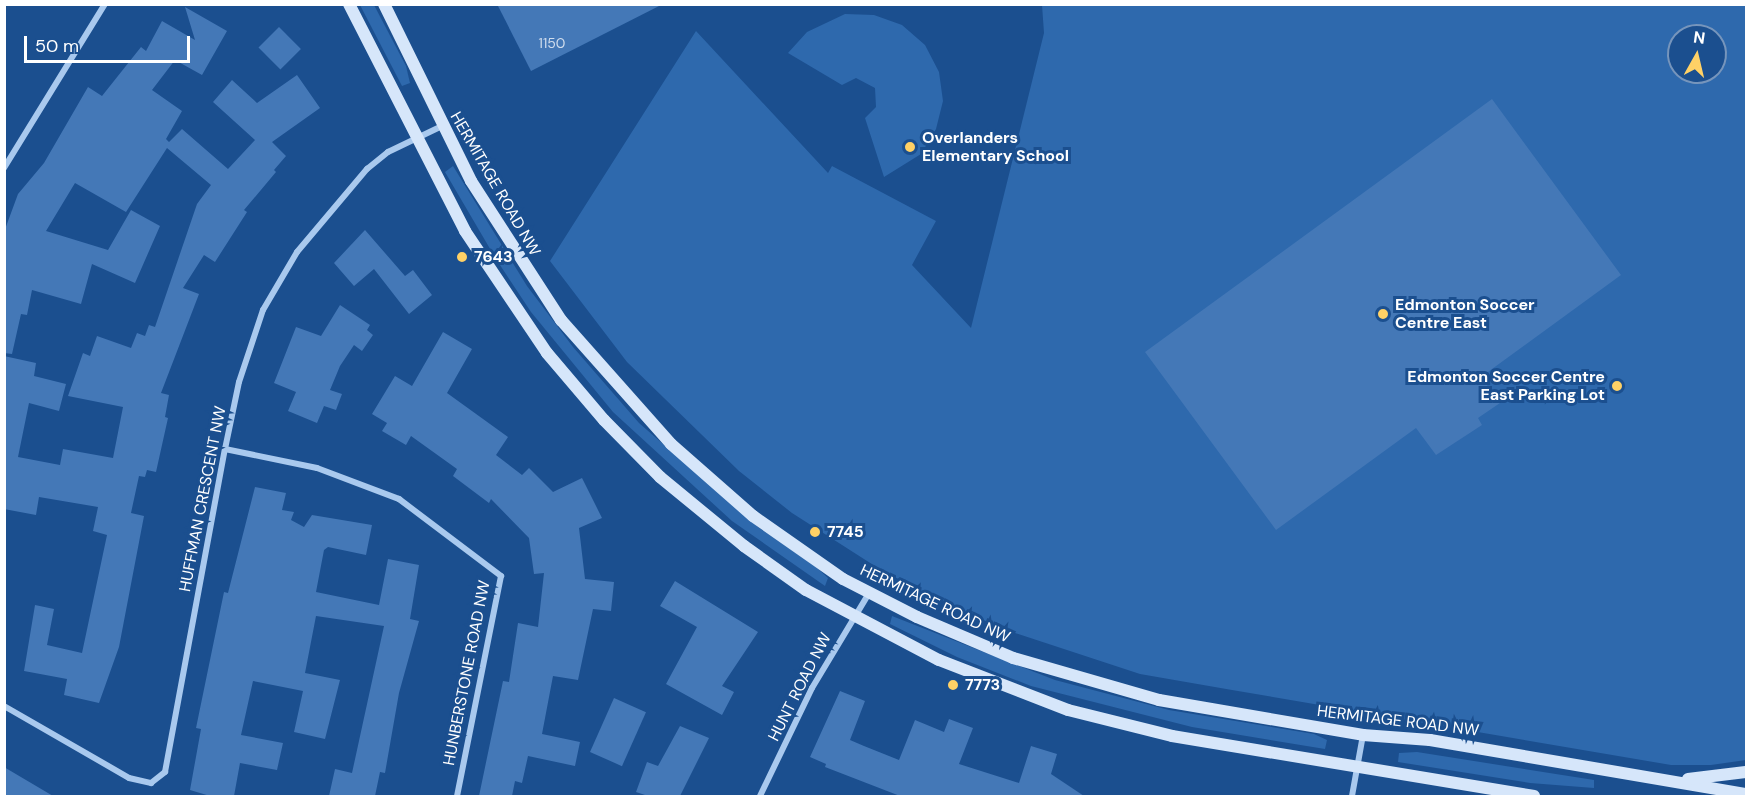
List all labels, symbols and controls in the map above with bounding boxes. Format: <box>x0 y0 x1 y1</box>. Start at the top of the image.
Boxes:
scale bar <box>27 24 194 62</box>
north arrow <box>1667 24 1727 84</box>
text: N <box>1692 26 1707 49</box>
text: 50 m <box>35 34 79 58</box>
house number: 1150 <box>539 35 565 51</box>
street label: HERMITAGE ROAD NW <box>446 108 544 260</box>
place label: Overlanders Elementary School <box>922 128 1069 166</box>
marker: Overlanders Elementary School <box>903 140 917 154</box>
place label: 7643 <box>474 247 513 267</box>
marker: 7643 <box>455 250 469 264</box>
place label: Edmonton Soccer Centre East <box>1395 295 1535 333</box>
marker: Edmonton Soccer Centre East <box>1376 307 1390 321</box>
place label: Edmonton Soccer Centre East Parking Lot <box>1407 367 1605 405</box>
marker: Edmonton Soccer Centre East Parking Lot <box>1610 379 1624 393</box>
street label: HUFFMAN CRESCENT NW <box>176 405 230 593</box>
place label: 7745 <box>827 522 864 542</box>
marker: 7745 <box>808 525 822 539</box>
street label: HERMITAGE ROAD NW <box>857 561 1013 647</box>
street label: HUNBERSTONE ROAD NW <box>440 579 494 767</box>
street label: HUNT ROAD NW <box>764 630 836 744</box>
place label: 7773 <box>965 675 1000 695</box>
marker: 7773 <box>946 678 960 692</box>
street label: HERMITAGE ROAD NW <box>1316 702 1480 740</box>

